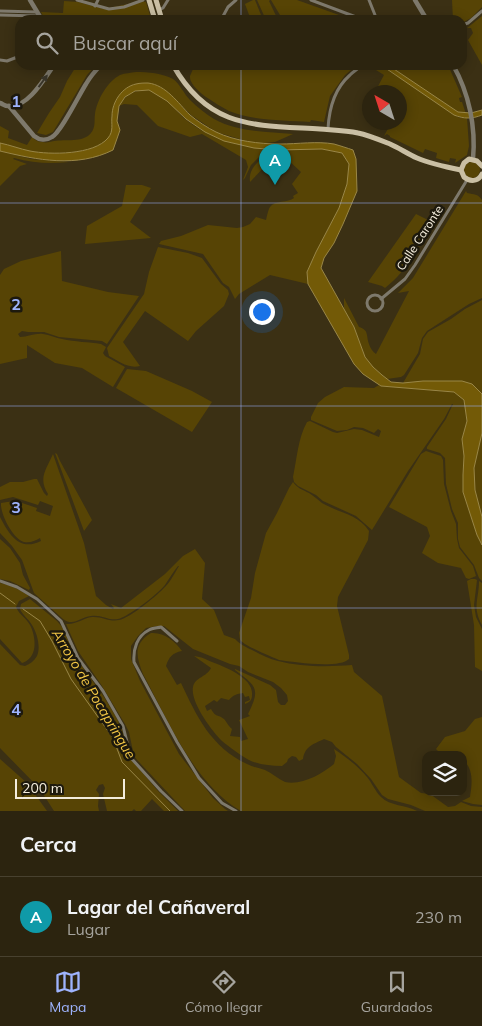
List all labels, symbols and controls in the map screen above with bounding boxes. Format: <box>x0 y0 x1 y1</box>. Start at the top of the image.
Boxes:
search box <box>15 15 467 70</box>
icon: search <box>33 29 61 57</box>
text: Buscar aquí <box>73 31 177 55</box>
one-way arrow <box>38 74 48 88</box>
north arrow <box>362 85 407 130</box>
text: 1 <box>11 91 21 111</box>
pin: A <box>259 144 291 185</box>
street label: Calle Caronte <box>393 202 446 273</box>
text: 2 <box>11 294 21 314</box>
your location <box>249 299 275 325</box>
text: 3 <box>11 497 21 517</box>
water label: Arroyo de Pocapringue <box>48 625 140 762</box>
text: 4 <box>11 699 21 719</box>
map controls <box>422 751 467 796</box>
button: layers <box>422 751 467 796</box>
scale bar <box>15 776 125 799</box>
text: 200 m <box>22 779 63 797</box>
text: Cerca <box>20 831 77 857</box>
text: Lagar del Cañaveral <box>67 895 250 919</box>
text: A <box>30 907 42 927</box>
text: 230 m <box>415 907 462 927</box>
text: Lugar <box>67 919 110 939</box>
tab: Mapa <box>49 968 87 1016</box>
tab: Cómo llegar <box>185 968 262 1016</box>
tab: Guardados <box>361 968 433 1016</box>

